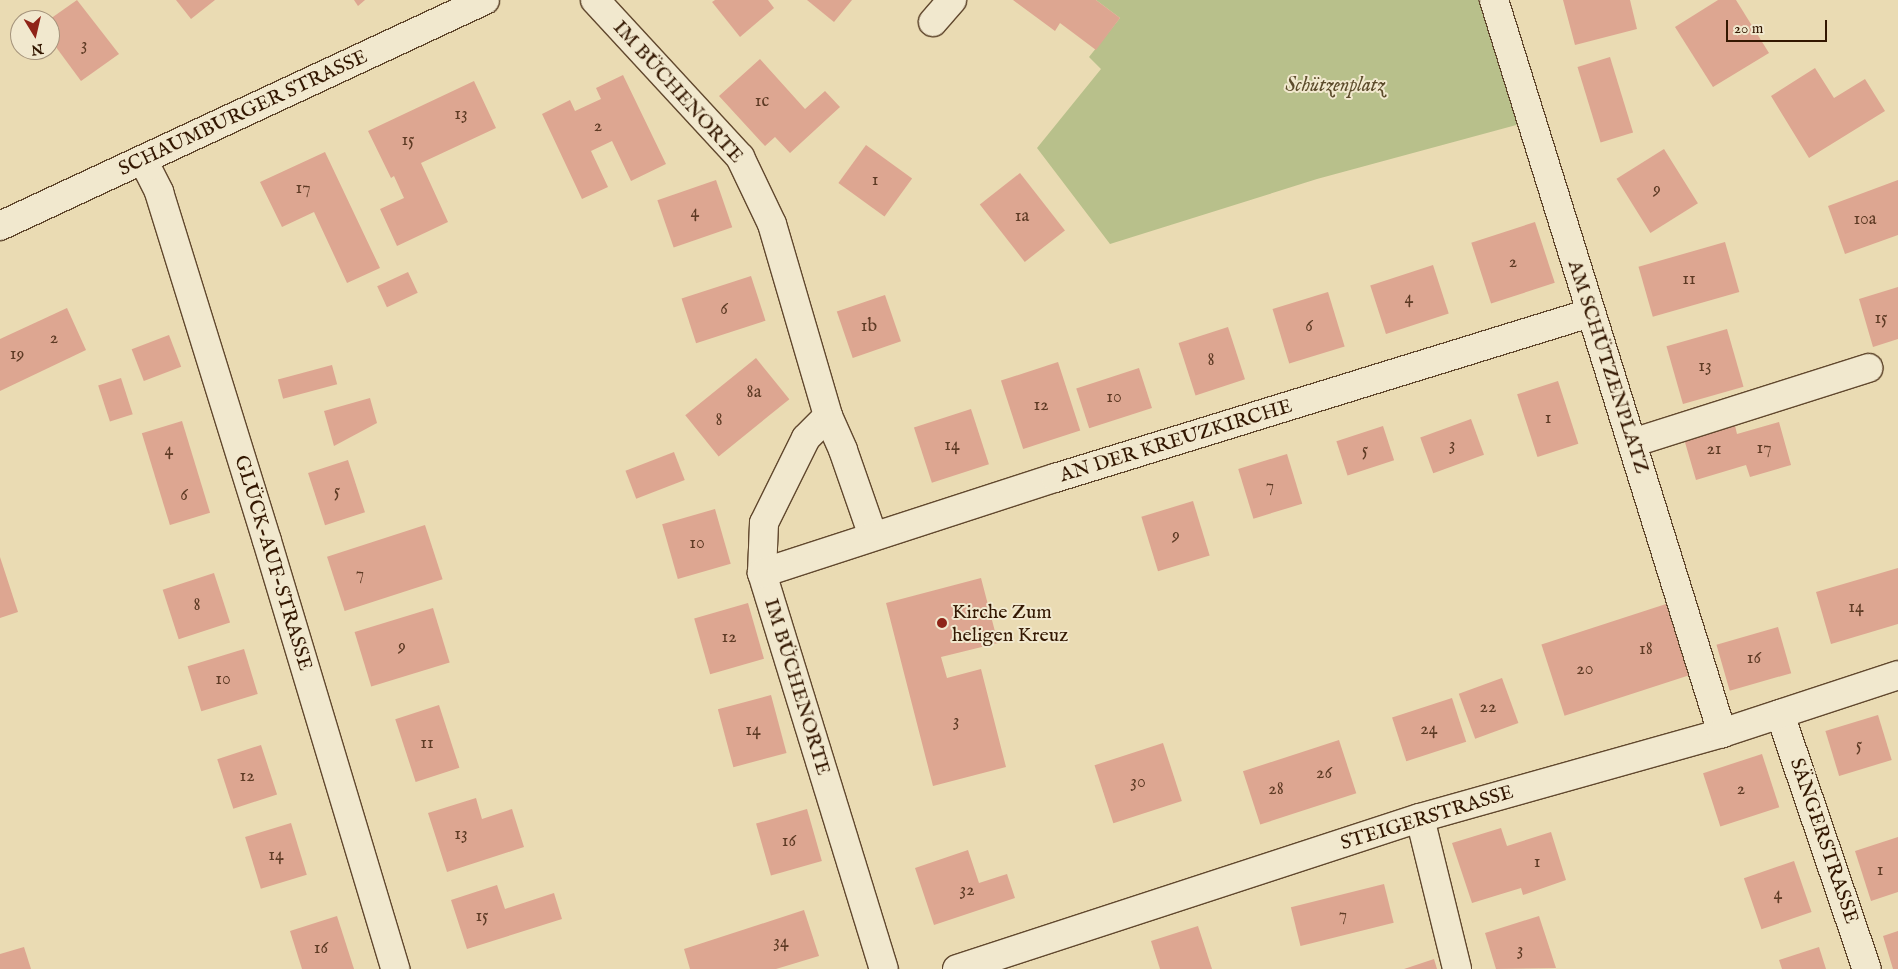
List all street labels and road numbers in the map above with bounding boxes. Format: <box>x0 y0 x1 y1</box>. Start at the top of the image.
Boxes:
street label: IM BÜCHENORTE <box>608 16 748 168</box>
street label: SCHAUMBURGER STRASSE <box>115 45 371 181</box>
street label: AM SCHÜTZENPLATZ <box>1562 257 1654 477</box>
street label: AN DER KREUZKIRCHE <box>1057 394 1295 488</box>
street label: GLÜCK-AUF-STRASSE <box>229 452 317 674</box>
street label: IM BÜCHENORTE <box>759 596 835 778</box>
street label: SÄNGERSTRASSE <box>1784 755 1864 927</box>
street label: STEIGERSTRASSE <box>1338 780 1516 856</box>

